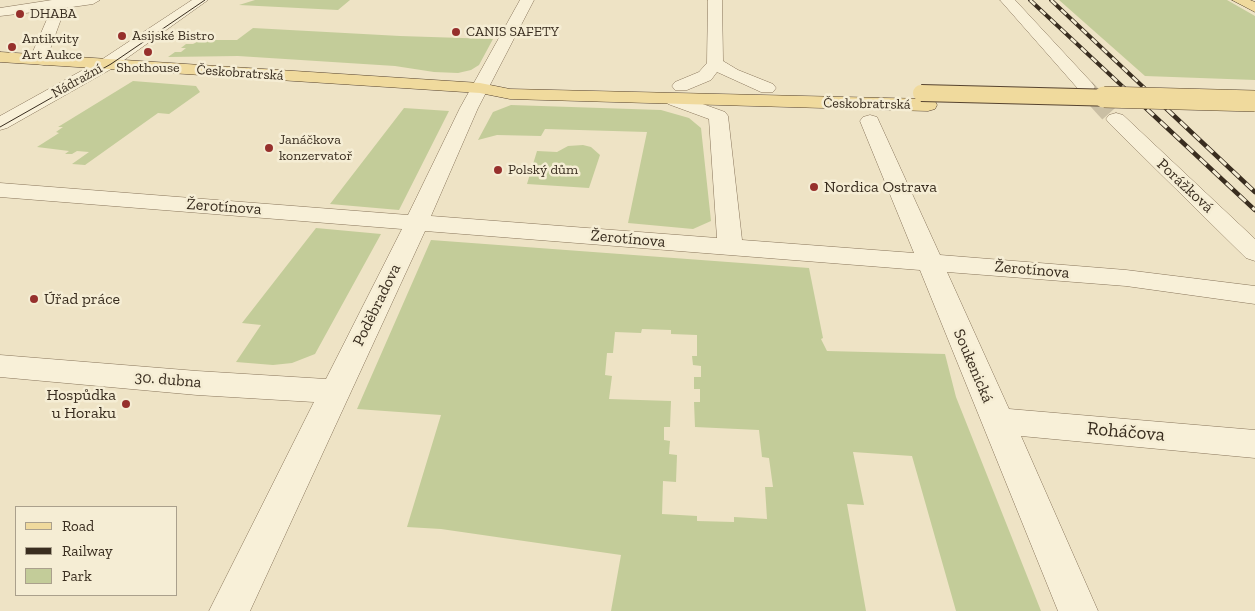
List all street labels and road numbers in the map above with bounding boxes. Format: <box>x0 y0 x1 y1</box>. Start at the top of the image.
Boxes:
street label: Nádražní <box>49 60 105 102</box>
street label: Českobratrská <box>196 62 284 84</box>
street label: Českobratrská <box>823 95 911 113</box>
street label: Porážková <box>1153 155 1217 217</box>
street label: Žerotínova <box>186 195 262 219</box>
street label: Žerotínova <box>590 226 666 252</box>
street label: Žerotínova <box>994 257 1070 283</box>
street label: Poděbradova <box>349 261 405 349</box>
street label: Soukenická <box>949 326 997 406</box>
street label: 30. dubna <box>134 368 202 392</box>
street label: Roháčova <box>1086 417 1166 447</box>

